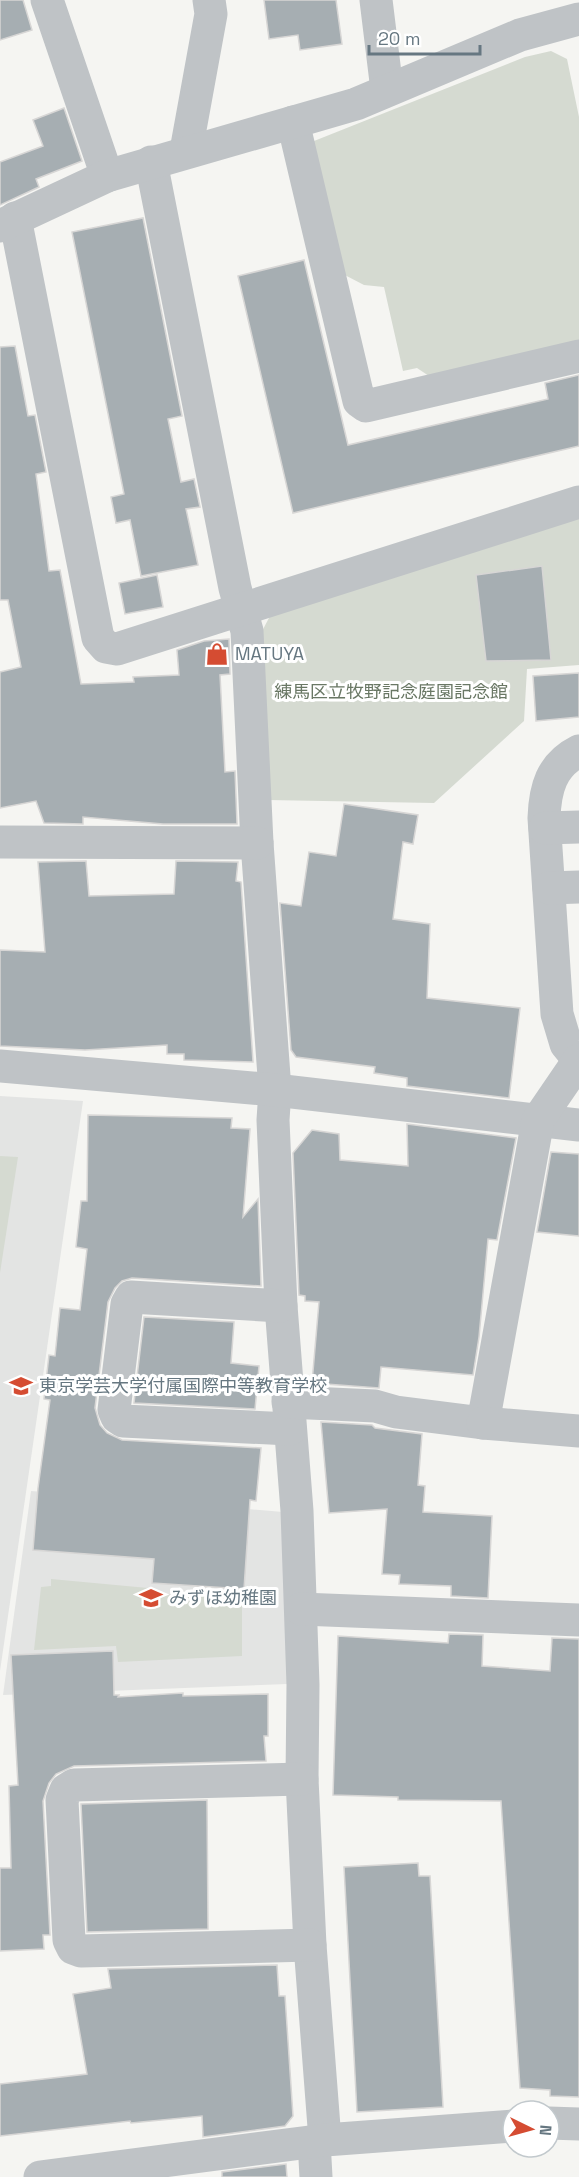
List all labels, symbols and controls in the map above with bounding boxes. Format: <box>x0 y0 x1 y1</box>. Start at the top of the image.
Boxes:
scale bar <box>369 18 480 56</box>
text: 20 m <box>378 27 421 50</box>
shop icon: MATUYA <box>204 641 230 667</box>
place label: MATUYA <box>235 642 304 665</box>
park label: 練馬区立牧野記念庭園記念館 <box>274 680 508 703</box>
school or university icon: 東京学芸大学付属国際中等教育学校 <box>8 1373 34 1399</box>
place label: 東京学芸大学付属国際中等教育学校 <box>39 1374 327 1397</box>
school or university icon: みずほ幼稚園 <box>138 1585 164 1611</box>
place label: みずほ幼稚園 <box>169 1586 277 1609</box>
north arrow <box>501 2099 561 2159</box>
text: N <box>535 2124 556 2137</box>

